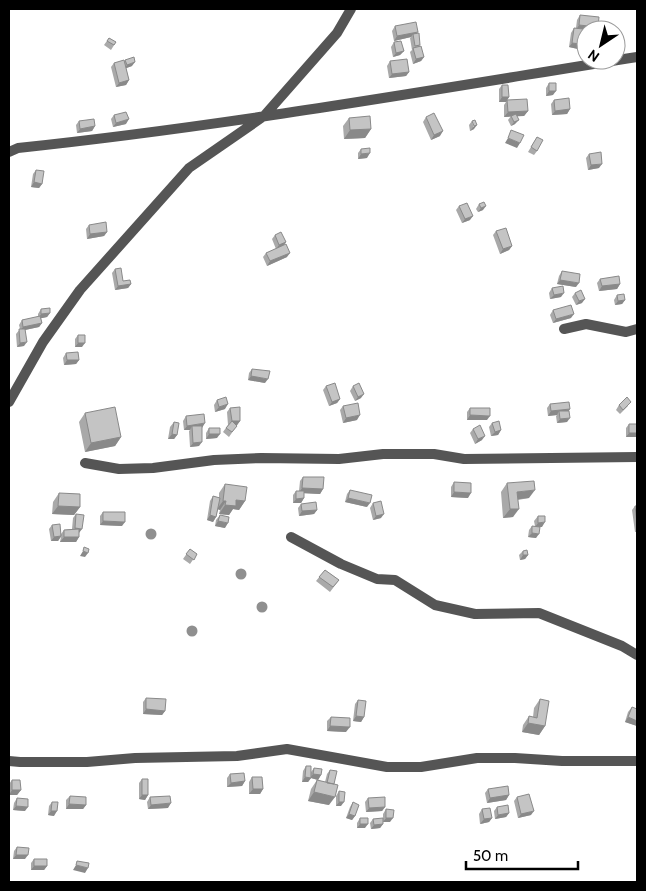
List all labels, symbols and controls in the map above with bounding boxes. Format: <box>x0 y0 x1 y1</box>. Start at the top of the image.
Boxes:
north arrow <box>576 20 626 70</box>
text: N <box>584 45 603 66</box>
scale bar <box>466 838 578 870</box>
text: 50 m <box>473 847 508 865</box>

